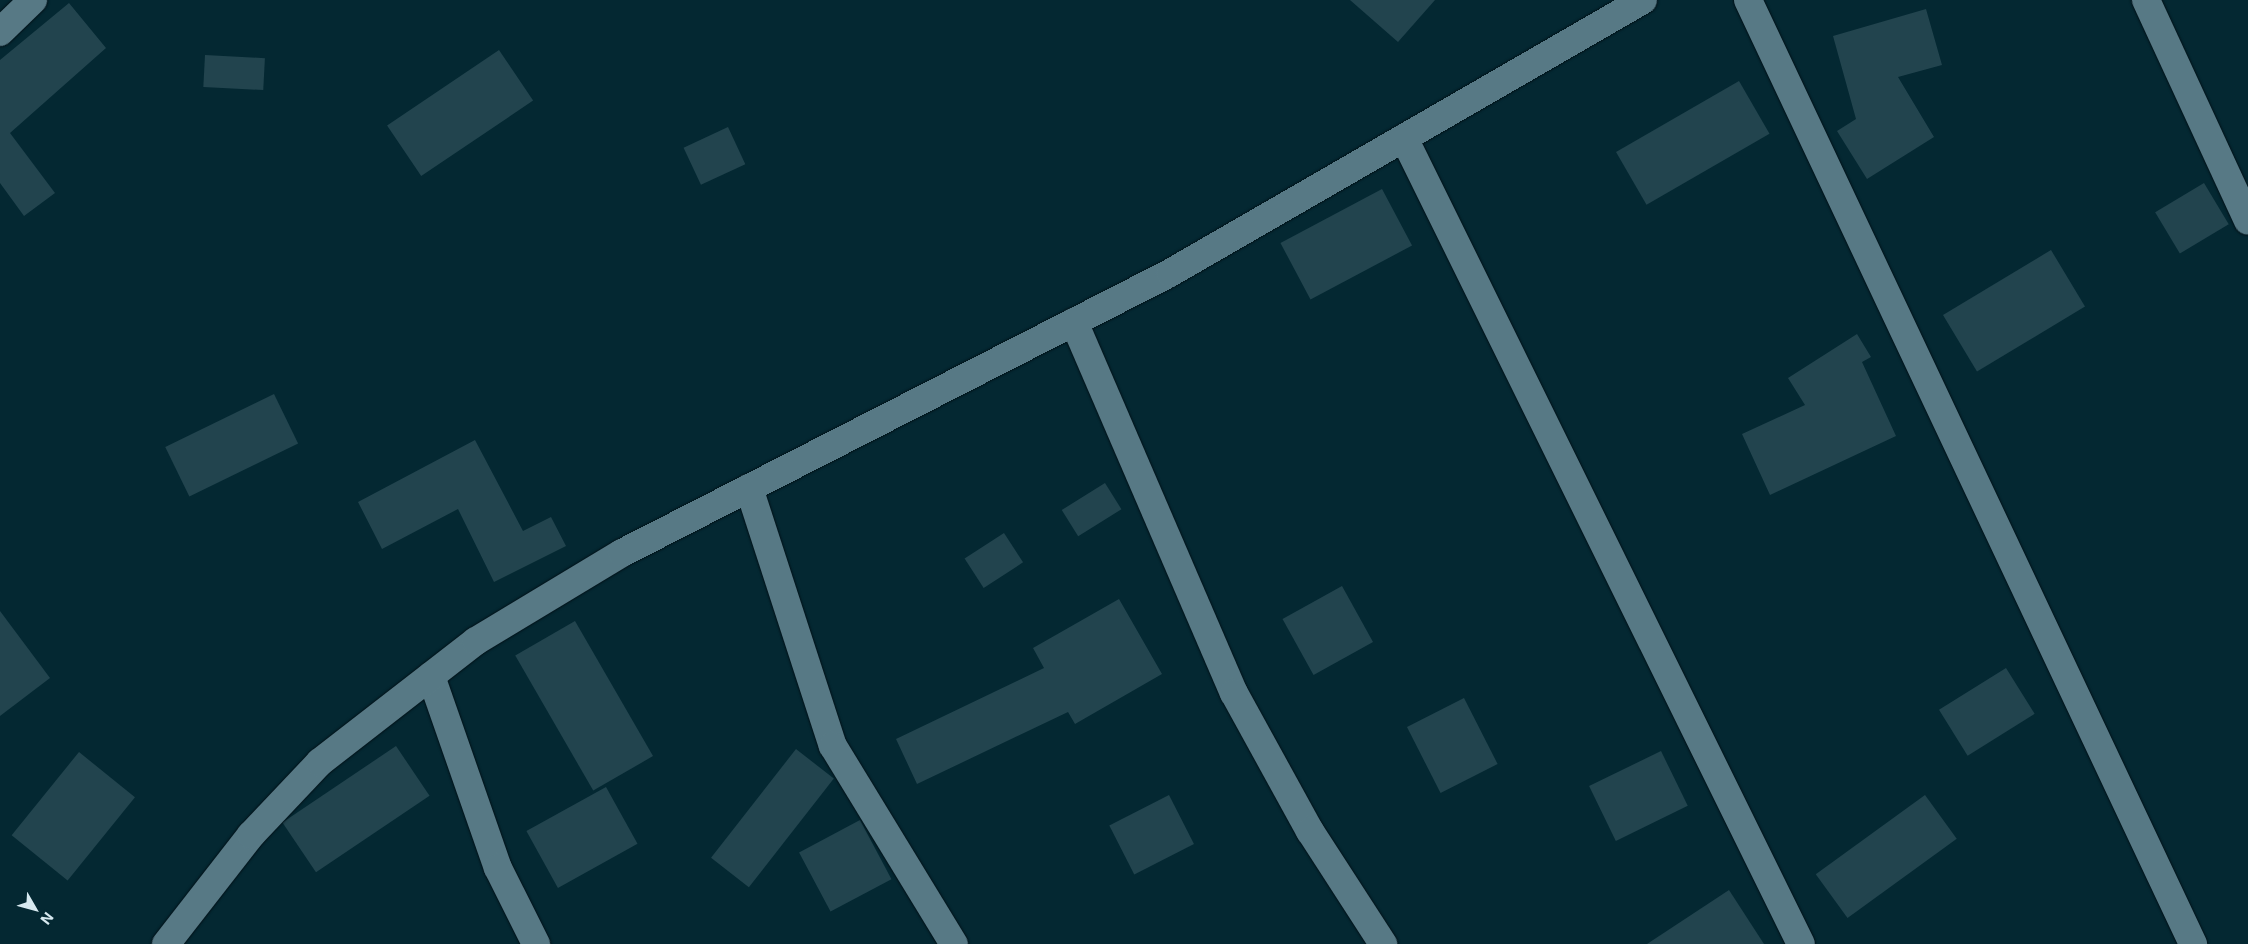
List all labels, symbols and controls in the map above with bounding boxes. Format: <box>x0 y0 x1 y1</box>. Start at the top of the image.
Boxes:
north arrow <box>10 884 60 934</box>
text: N <box>37 909 57 928</box>

